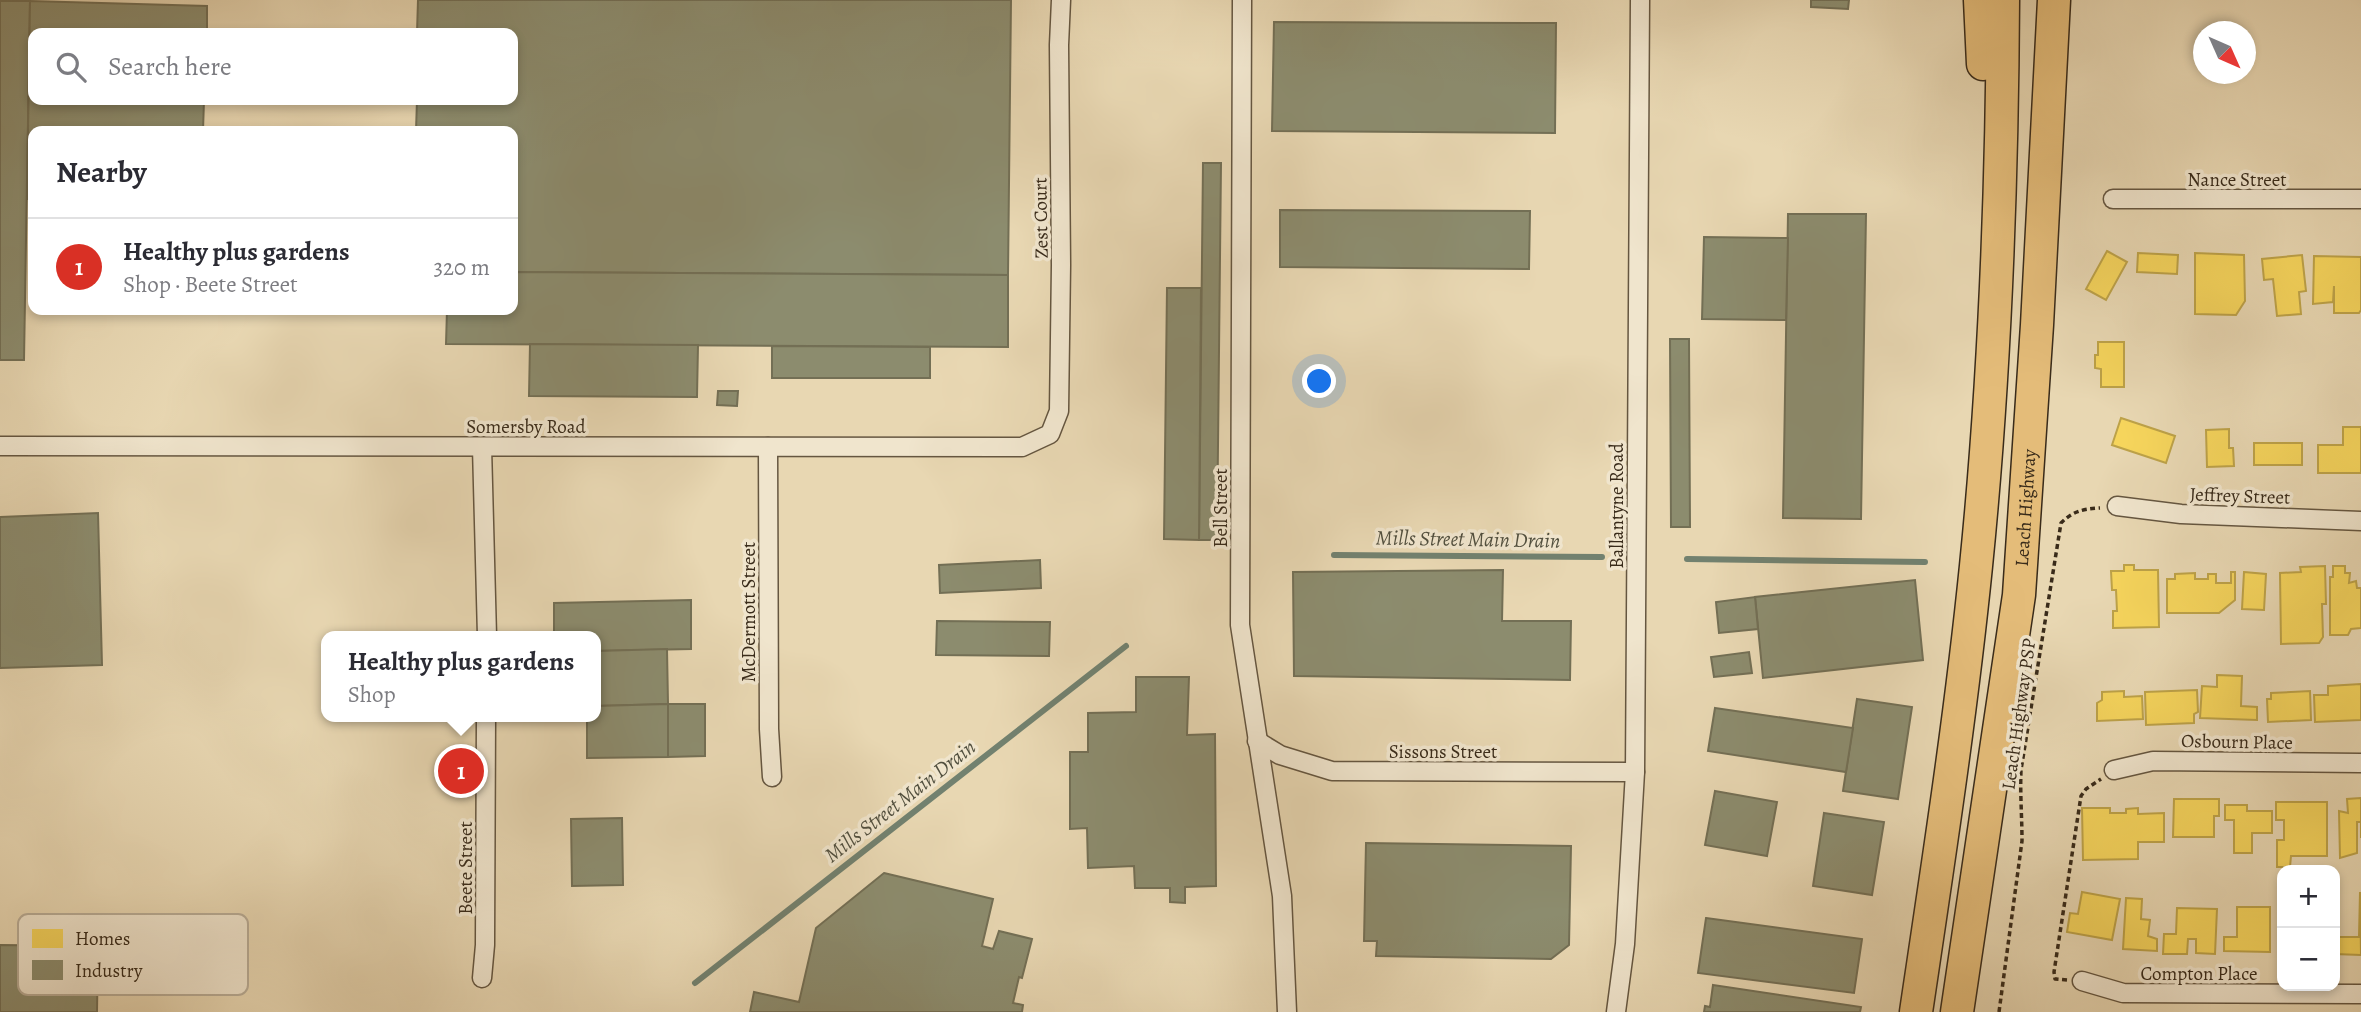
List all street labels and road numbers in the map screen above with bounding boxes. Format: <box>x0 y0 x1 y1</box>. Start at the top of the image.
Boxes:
street label: Nance Street <box>2187 167 2287 193</box>
street label: Zest Court <box>1027 177 1055 259</box>
street label: Somersby Road <box>466 414 587 440</box>
street label: Ballantyne Road <box>1604 442 1630 569</box>
street label: Leach Highway <box>2009 448 2043 568</box>
street label: Bell Street <box>1208 468 1234 548</box>
street label: Jeffrey Street <box>2189 481 2291 511</box>
street label: McDermott Street <box>736 542 762 682</box>
street label: Leach Highway PSP <box>1995 636 2043 792</box>
street label: Osbourn Place <box>2181 728 2293 756</box>
street label: Sissons Street <box>1389 739 1497 765</box>
street label: Beete Street <box>453 821 479 915</box>
street label: Compton Place <box>2141 961 2257 987</box>

